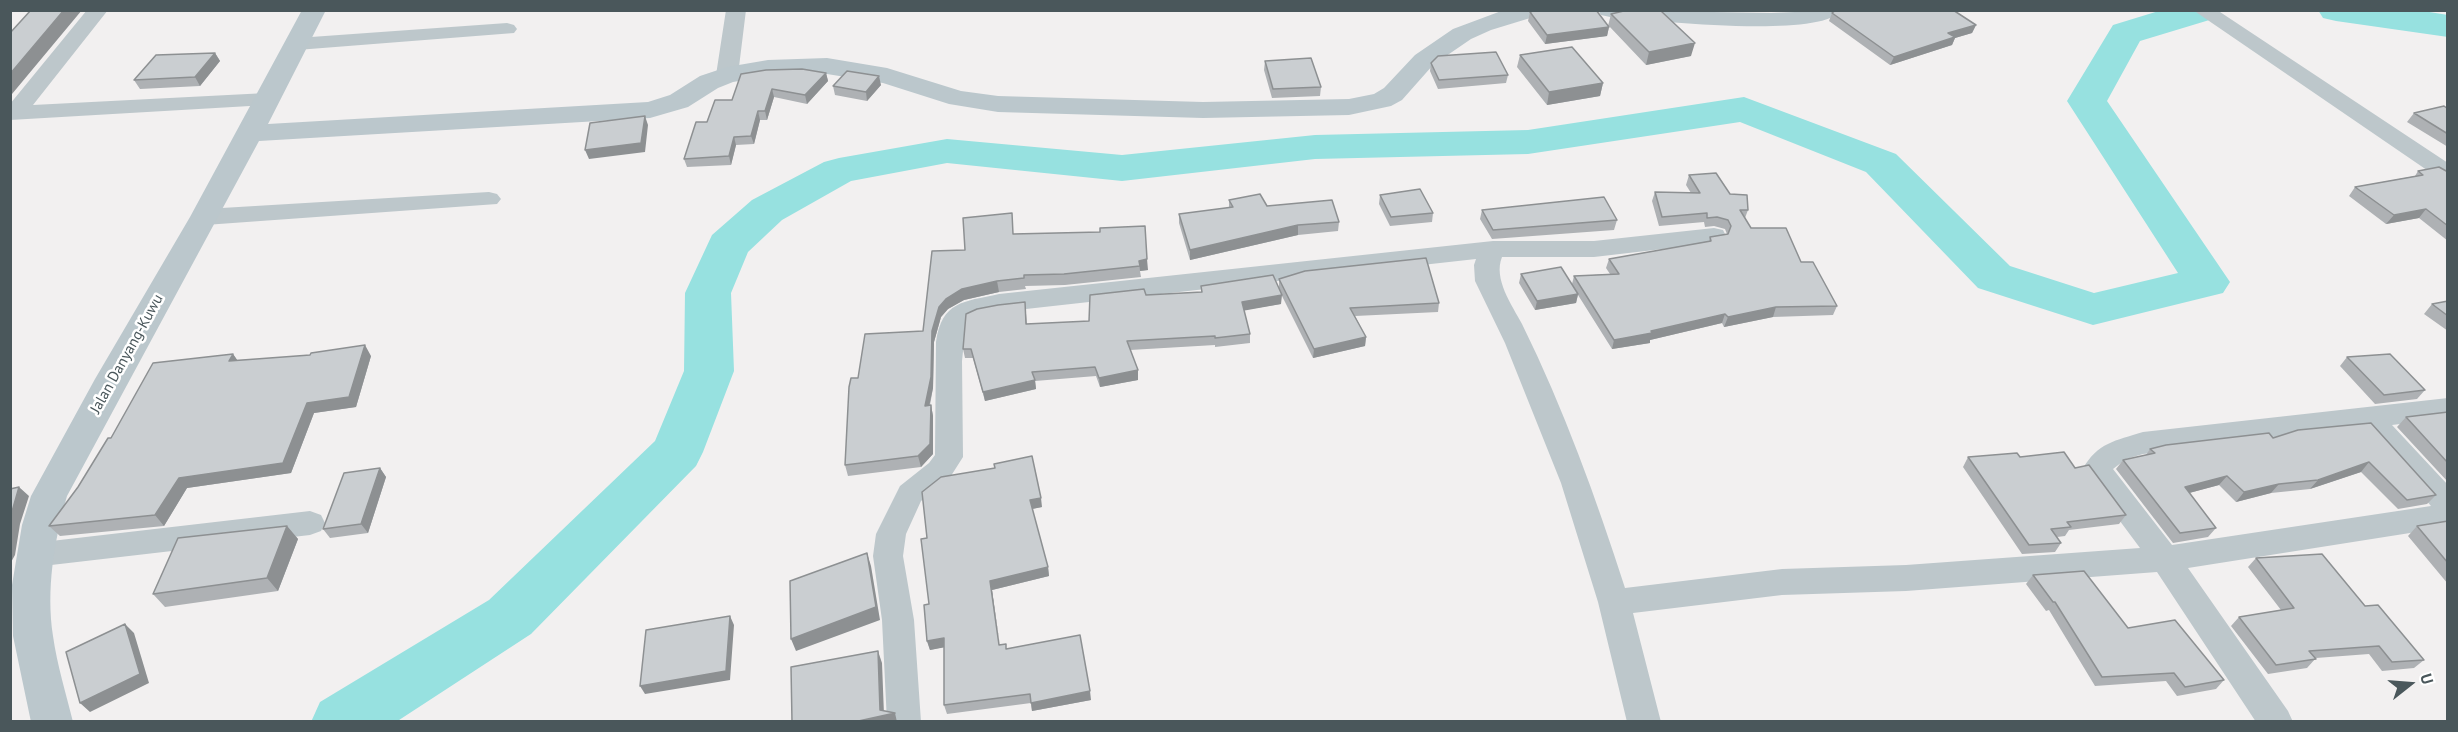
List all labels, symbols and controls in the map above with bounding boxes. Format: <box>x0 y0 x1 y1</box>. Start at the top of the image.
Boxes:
street label: Jalan Danyang-Kuwu <box>87 291 167 417</box>
north arrow <box>2380 654 2440 714</box>
text: U <box>2416 671 2438 686</box>

